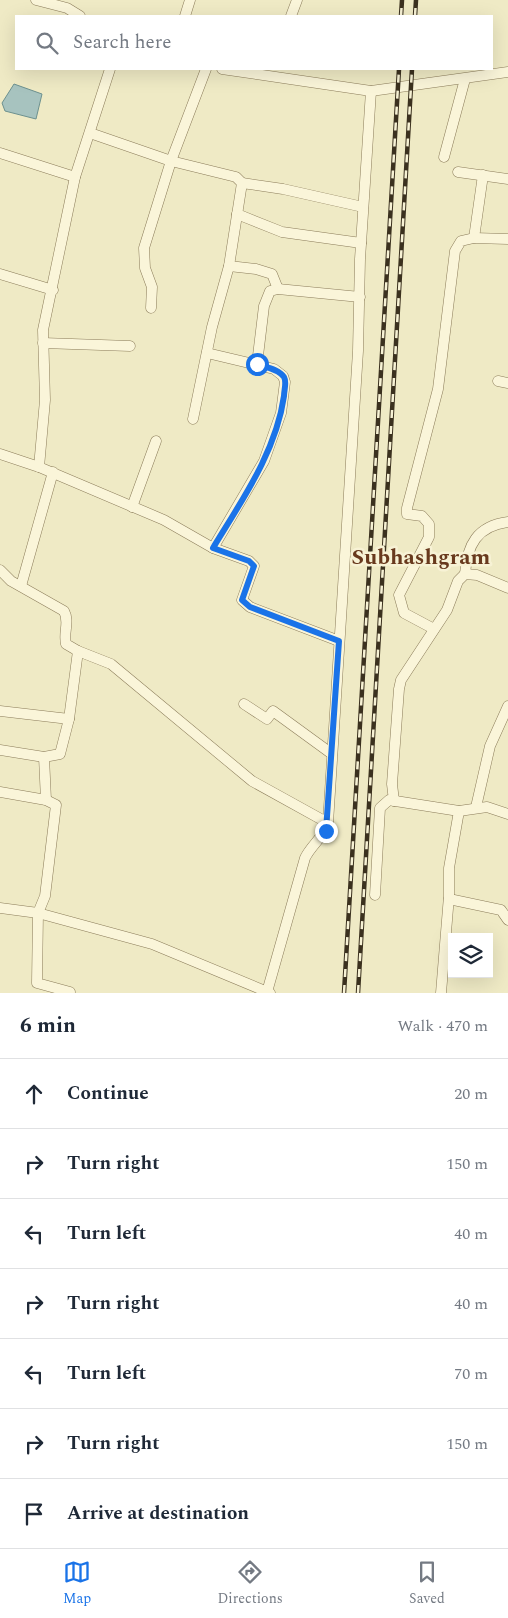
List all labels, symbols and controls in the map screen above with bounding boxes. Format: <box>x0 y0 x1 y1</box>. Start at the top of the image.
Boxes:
search box <box>15 15 493 70</box>
text: Search here <box>73 28 172 57</box>
icon: search <box>33 29 61 57</box>
route start <box>246 353 269 376</box>
district label: Subhashgram <box>352 541 491 574</box>
route end <box>315 820 338 843</box>
map controls <box>448 933 493 978</box>
button: layers <box>448 933 493 978</box>
text: 6 min <box>20 1010 76 1042</box>
text: Walk · 470 m <box>397 1014 488 1038</box>
text: Continue <box>67 1079 149 1108</box>
icon: ahead <box>20 1080 48 1108</box>
text: 20 m <box>454 1082 488 1106</box>
text: Turn right <box>67 1149 160 1178</box>
icon: right <box>20 1150 48 1178</box>
text: 150 m <box>446 1152 488 1176</box>
text: Turn left <box>67 1219 146 1248</box>
icon: left <box>20 1220 48 1248</box>
text: 40 m <box>454 1222 488 1246</box>
text: Turn right <box>67 1289 160 1318</box>
icon: right <box>20 1290 48 1318</box>
text: 40 m <box>454 1292 488 1316</box>
text: Turn left <box>67 1359 146 1388</box>
icon: left <box>20 1360 48 1388</box>
text: 70 m <box>454 1362 488 1386</box>
text: Turn right <box>67 1429 160 1458</box>
icon: right <box>20 1430 48 1458</box>
text: 150 m <box>446 1432 488 1456</box>
text: Arrive at destination <box>67 1499 249 1528</box>
icon: arrive <box>20 1500 48 1528</box>
tab: Map <box>63 1558 91 1609</box>
tab: Directions <box>217 1558 283 1609</box>
tab: Saved <box>409 1558 445 1609</box>

